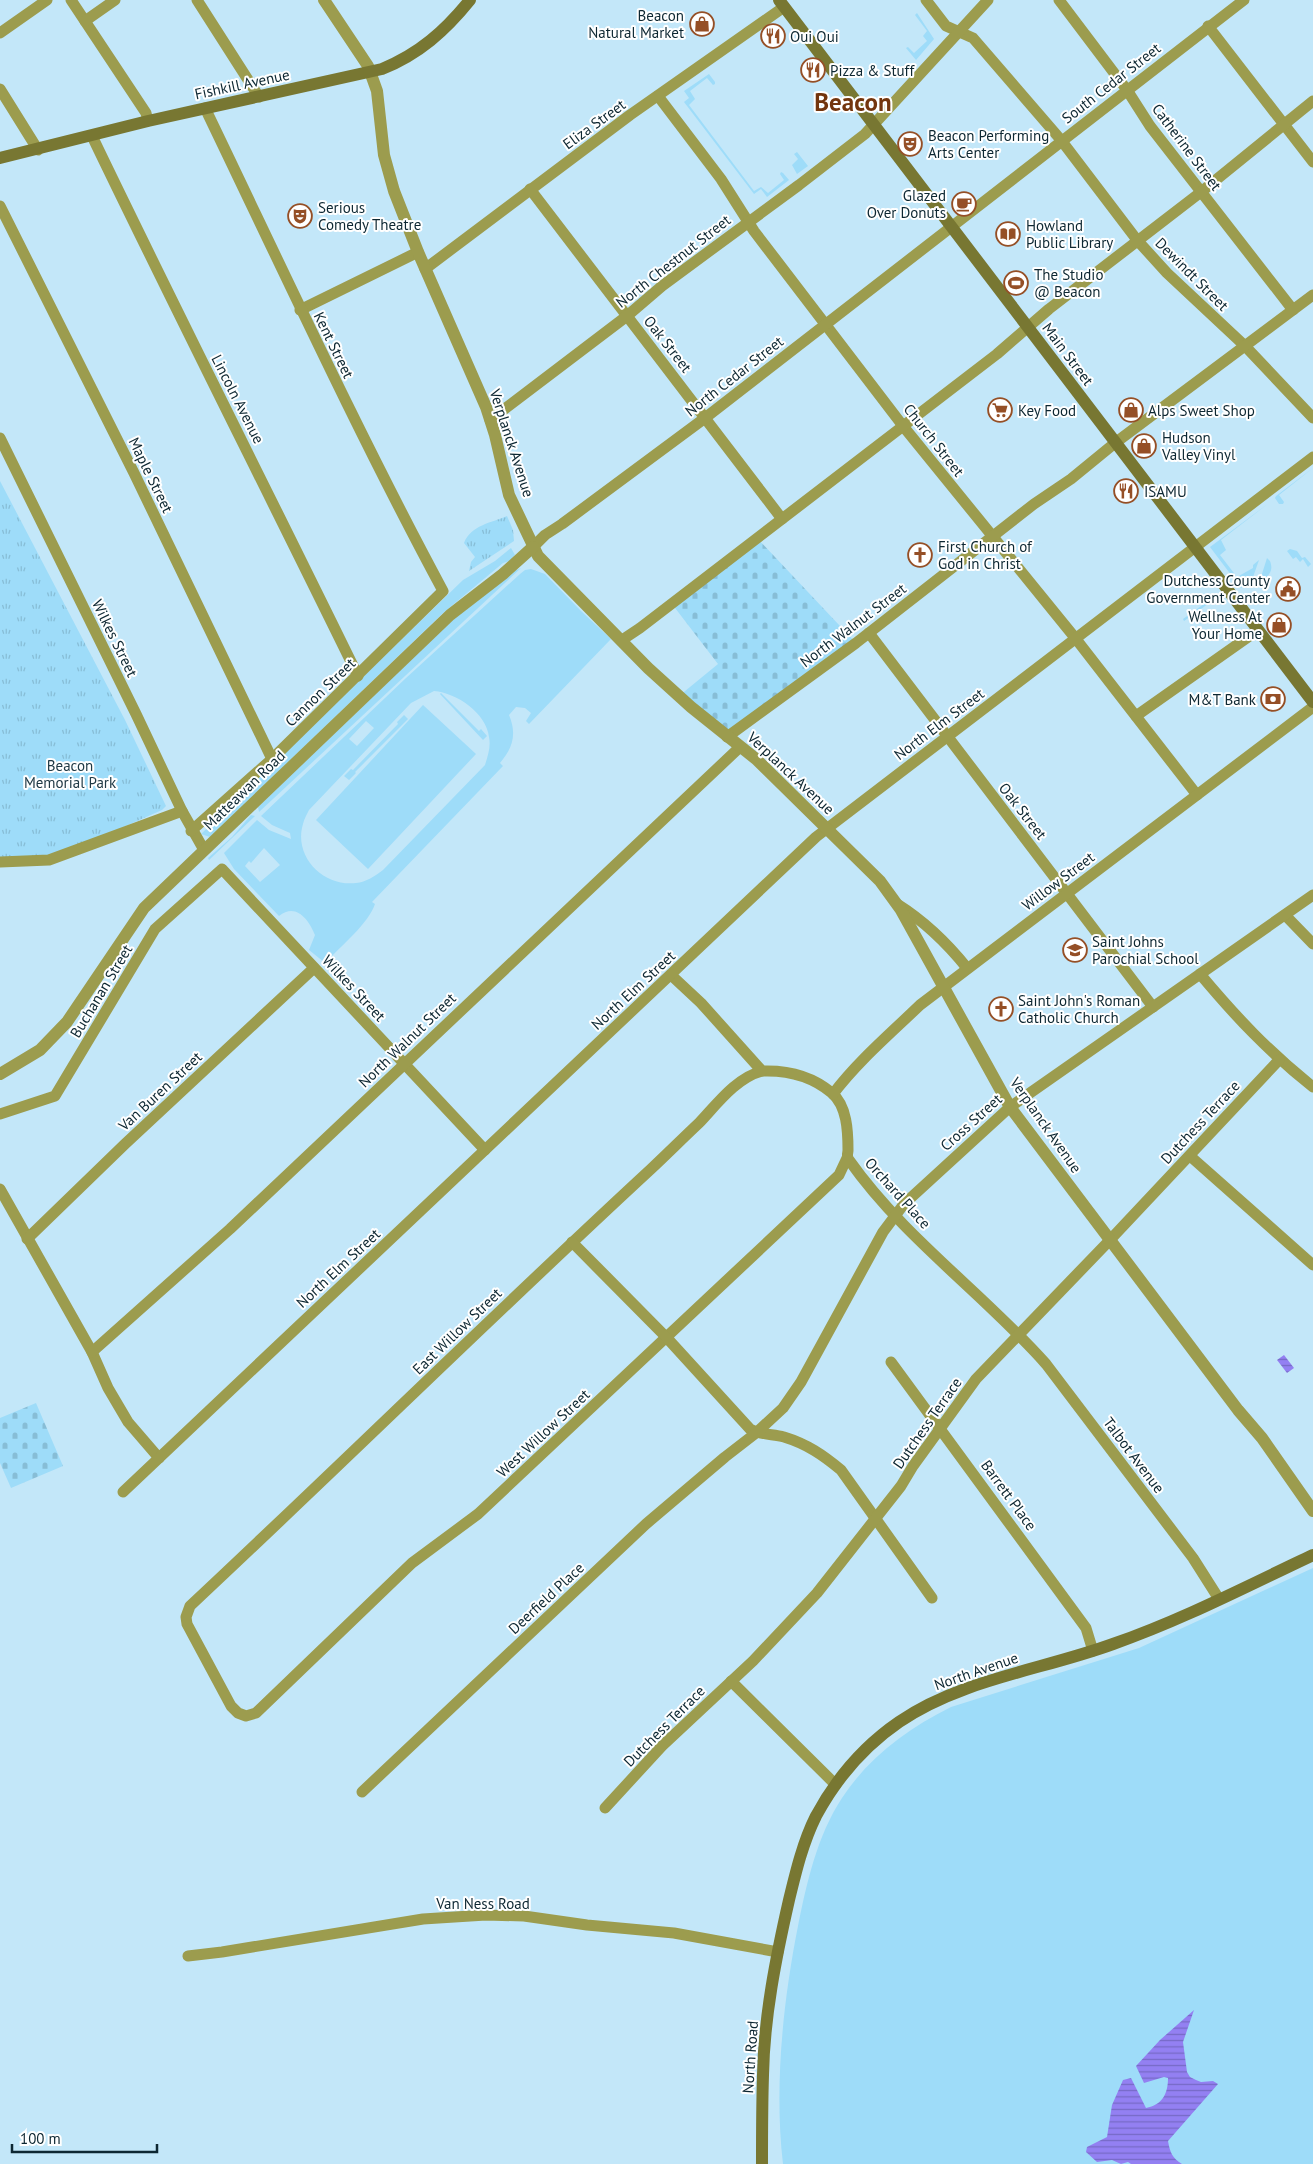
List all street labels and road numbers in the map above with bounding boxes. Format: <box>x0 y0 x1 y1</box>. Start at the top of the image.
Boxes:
street label: South Cedar Street <box>1058 39 1164 127</box>
street label: Fishkill Avenue <box>193 65 291 103</box>
street label: Eliza Street <box>559 95 629 153</box>
street label: Catherine Street <box>1148 100 1226 194</box>
street label: North Chestnut Street <box>612 210 734 312</box>
street label: Dewindt Street <box>1151 233 1233 315</box>
street label: Kent Street <box>310 309 358 381</box>
street label: Oak Street <box>640 312 696 376</box>
street label: Main Street <box>1038 319 1098 389</box>
street label: North Cedar Street <box>681 332 787 420</box>
street label: Lincoln Avenue <box>207 351 269 447</box>
street label: Verplanck Avenue <box>485 386 538 499</box>
street label: Church Street <box>900 400 968 480</box>
street label: Maple Street <box>125 434 177 516</box>
street label: North Walnut Street <box>796 579 910 671</box>
street label: Wilkes Street <box>88 596 142 680</box>
street label: Cannon Street <box>281 654 359 730</box>
street label: North Elm Street <box>890 684 988 764</box>
street label: Verplanck Avenue <box>743 727 839 818</box>
street label: Matteawan Road <box>199 746 289 834</box>
street label: Oak Street <box>995 779 1051 843</box>
street label: Willow Street <box>1018 848 1098 914</box>
street label: Buchanan Street <box>66 941 136 1041</box>
street label: North Elm Street <box>587 946 679 1034</box>
street label: Wilkes Street <box>318 951 390 1025</box>
street label: North Walnut Street <box>354 989 460 1091</box>
street label: Van Buren Street <box>113 1047 206 1135</box>
street label: Verplanck Avenue <box>1005 1073 1086 1176</box>
street label: Dutchess Terrace <box>1156 1076 1244 1168</box>
street label: Cross Street <box>936 1089 1006 1155</box>
street label: Orchard Place <box>861 1153 935 1233</box>
street label: North Elm Street <box>292 1224 384 1312</box>
street label: East Willow Street <box>408 1284 506 1378</box>
street label: Dutchess Terrace <box>888 1374 966 1472</box>
street label: West Willow Street <box>492 1385 594 1481</box>
street label: Talbot Avenue <box>1099 1413 1169 1497</box>
street label: Barrett Place <box>977 1456 1041 1534</box>
street label: Deerfield Place <box>504 1558 588 1638</box>
street label: North Avenue <box>932 1648 1020 1694</box>
street label: Dutchess Terrace <box>619 1681 709 1771</box>
street label: Van Ness Road <box>435 1894 530 1913</box>
street label: North Road <box>738 2020 762 2094</box>

